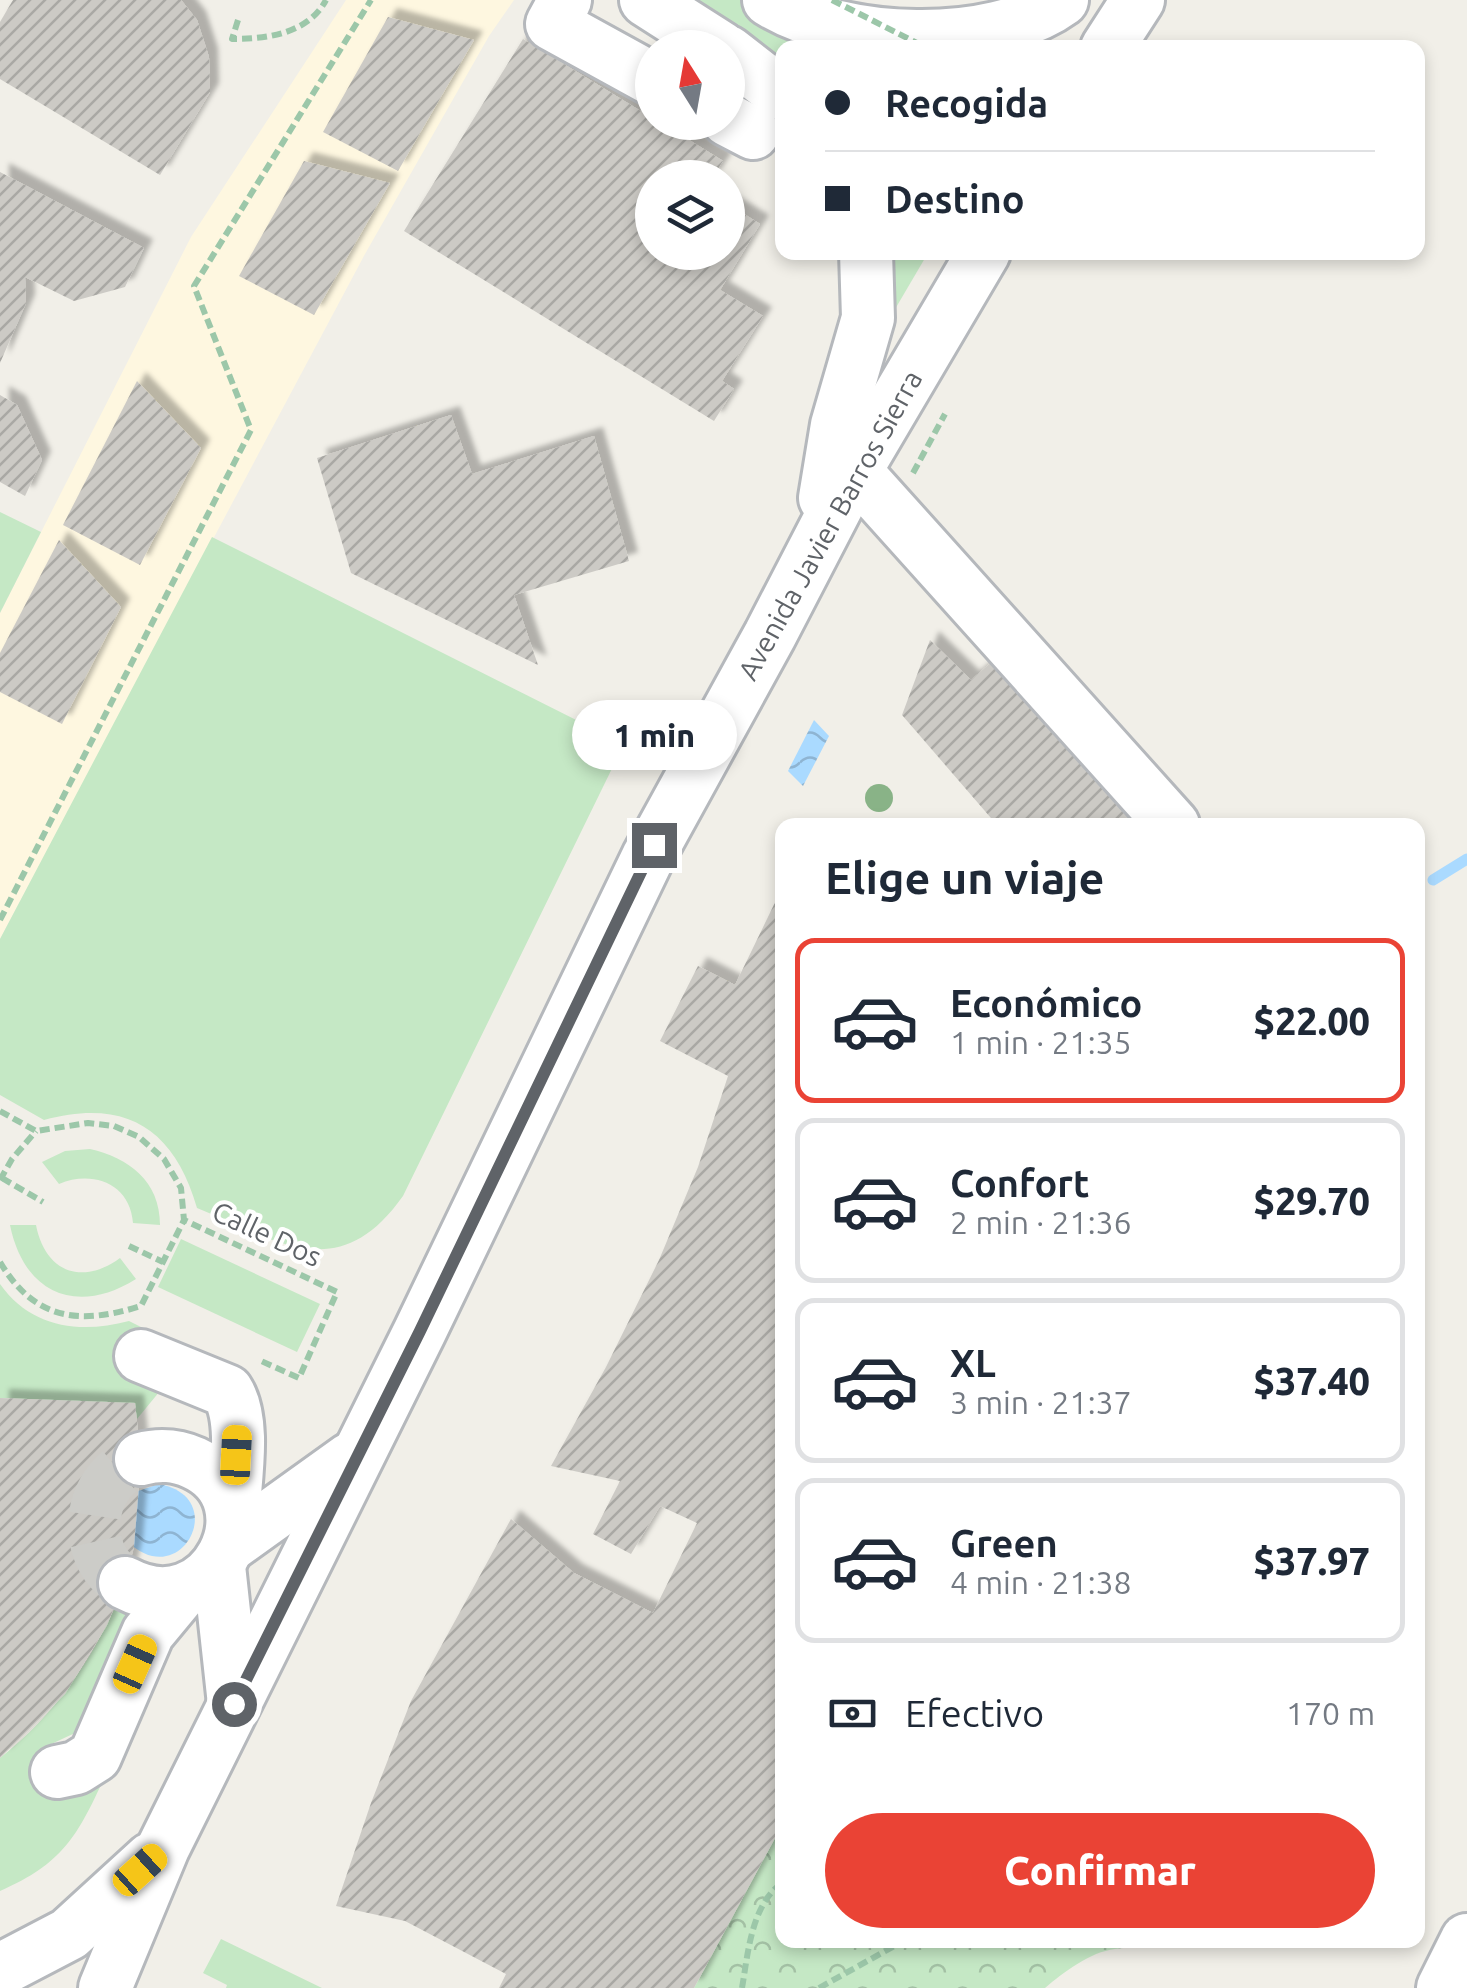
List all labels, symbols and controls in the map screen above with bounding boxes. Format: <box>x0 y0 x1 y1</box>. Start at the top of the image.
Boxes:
north arrow <box>635 30 745 140</box>
map controls <box>635 30 745 270</box>
text: Recogida <box>885 82 1048 124</box>
button: layers <box>635 160 745 270</box>
text: Destino <box>885 178 1025 220</box>
street label: Avenida Javier Barros Sierra <box>731 365 928 685</box>
callout: 1 min <box>572 700 736 770</box>
text: 1 min <box>614 717 695 753</box>
route end <box>632 823 677 868</box>
text: Elige un viaje <box>825 852 1105 903</box>
icon: car <box>830 976 920 1066</box>
text: Económico <box>950 982 1142 1024</box>
text: $22.00 <box>1253 1000 1370 1042</box>
text: 1 min · 21:35 <box>950 1024 1132 1060</box>
icon: car <box>830 1156 920 1246</box>
text: Confort <box>950 1162 1089 1204</box>
text: $29.70 <box>1253 1180 1370 1222</box>
street label: Calle Dos <box>208 1195 327 1272</box>
text: 2 min · 21:36 <box>950 1204 1132 1240</box>
icon: car <box>830 1336 920 1426</box>
text: XL <box>950 1342 996 1384</box>
text: $37.40 <box>1253 1360 1370 1402</box>
text: 3 min · 21:37 <box>950 1384 1132 1420</box>
car <box>219 1424 253 1486</box>
icon: car <box>830 1516 920 1606</box>
text: Green <box>950 1522 1058 1564</box>
text: $37.97 <box>1253 1540 1370 1582</box>
text: 4 min · 21:38 <box>950 1564 1132 1600</box>
car <box>109 1630 161 1698</box>
route start <box>212 1682 257 1727</box>
icon: cash <box>825 1686 880 1741</box>
text: Efectivo <box>905 1692 1044 1734</box>
text: 170 m <box>1286 1695 1375 1731</box>
button: Confirmar <box>825 1813 1375 1928</box>
car <box>108 1839 172 1901</box>

